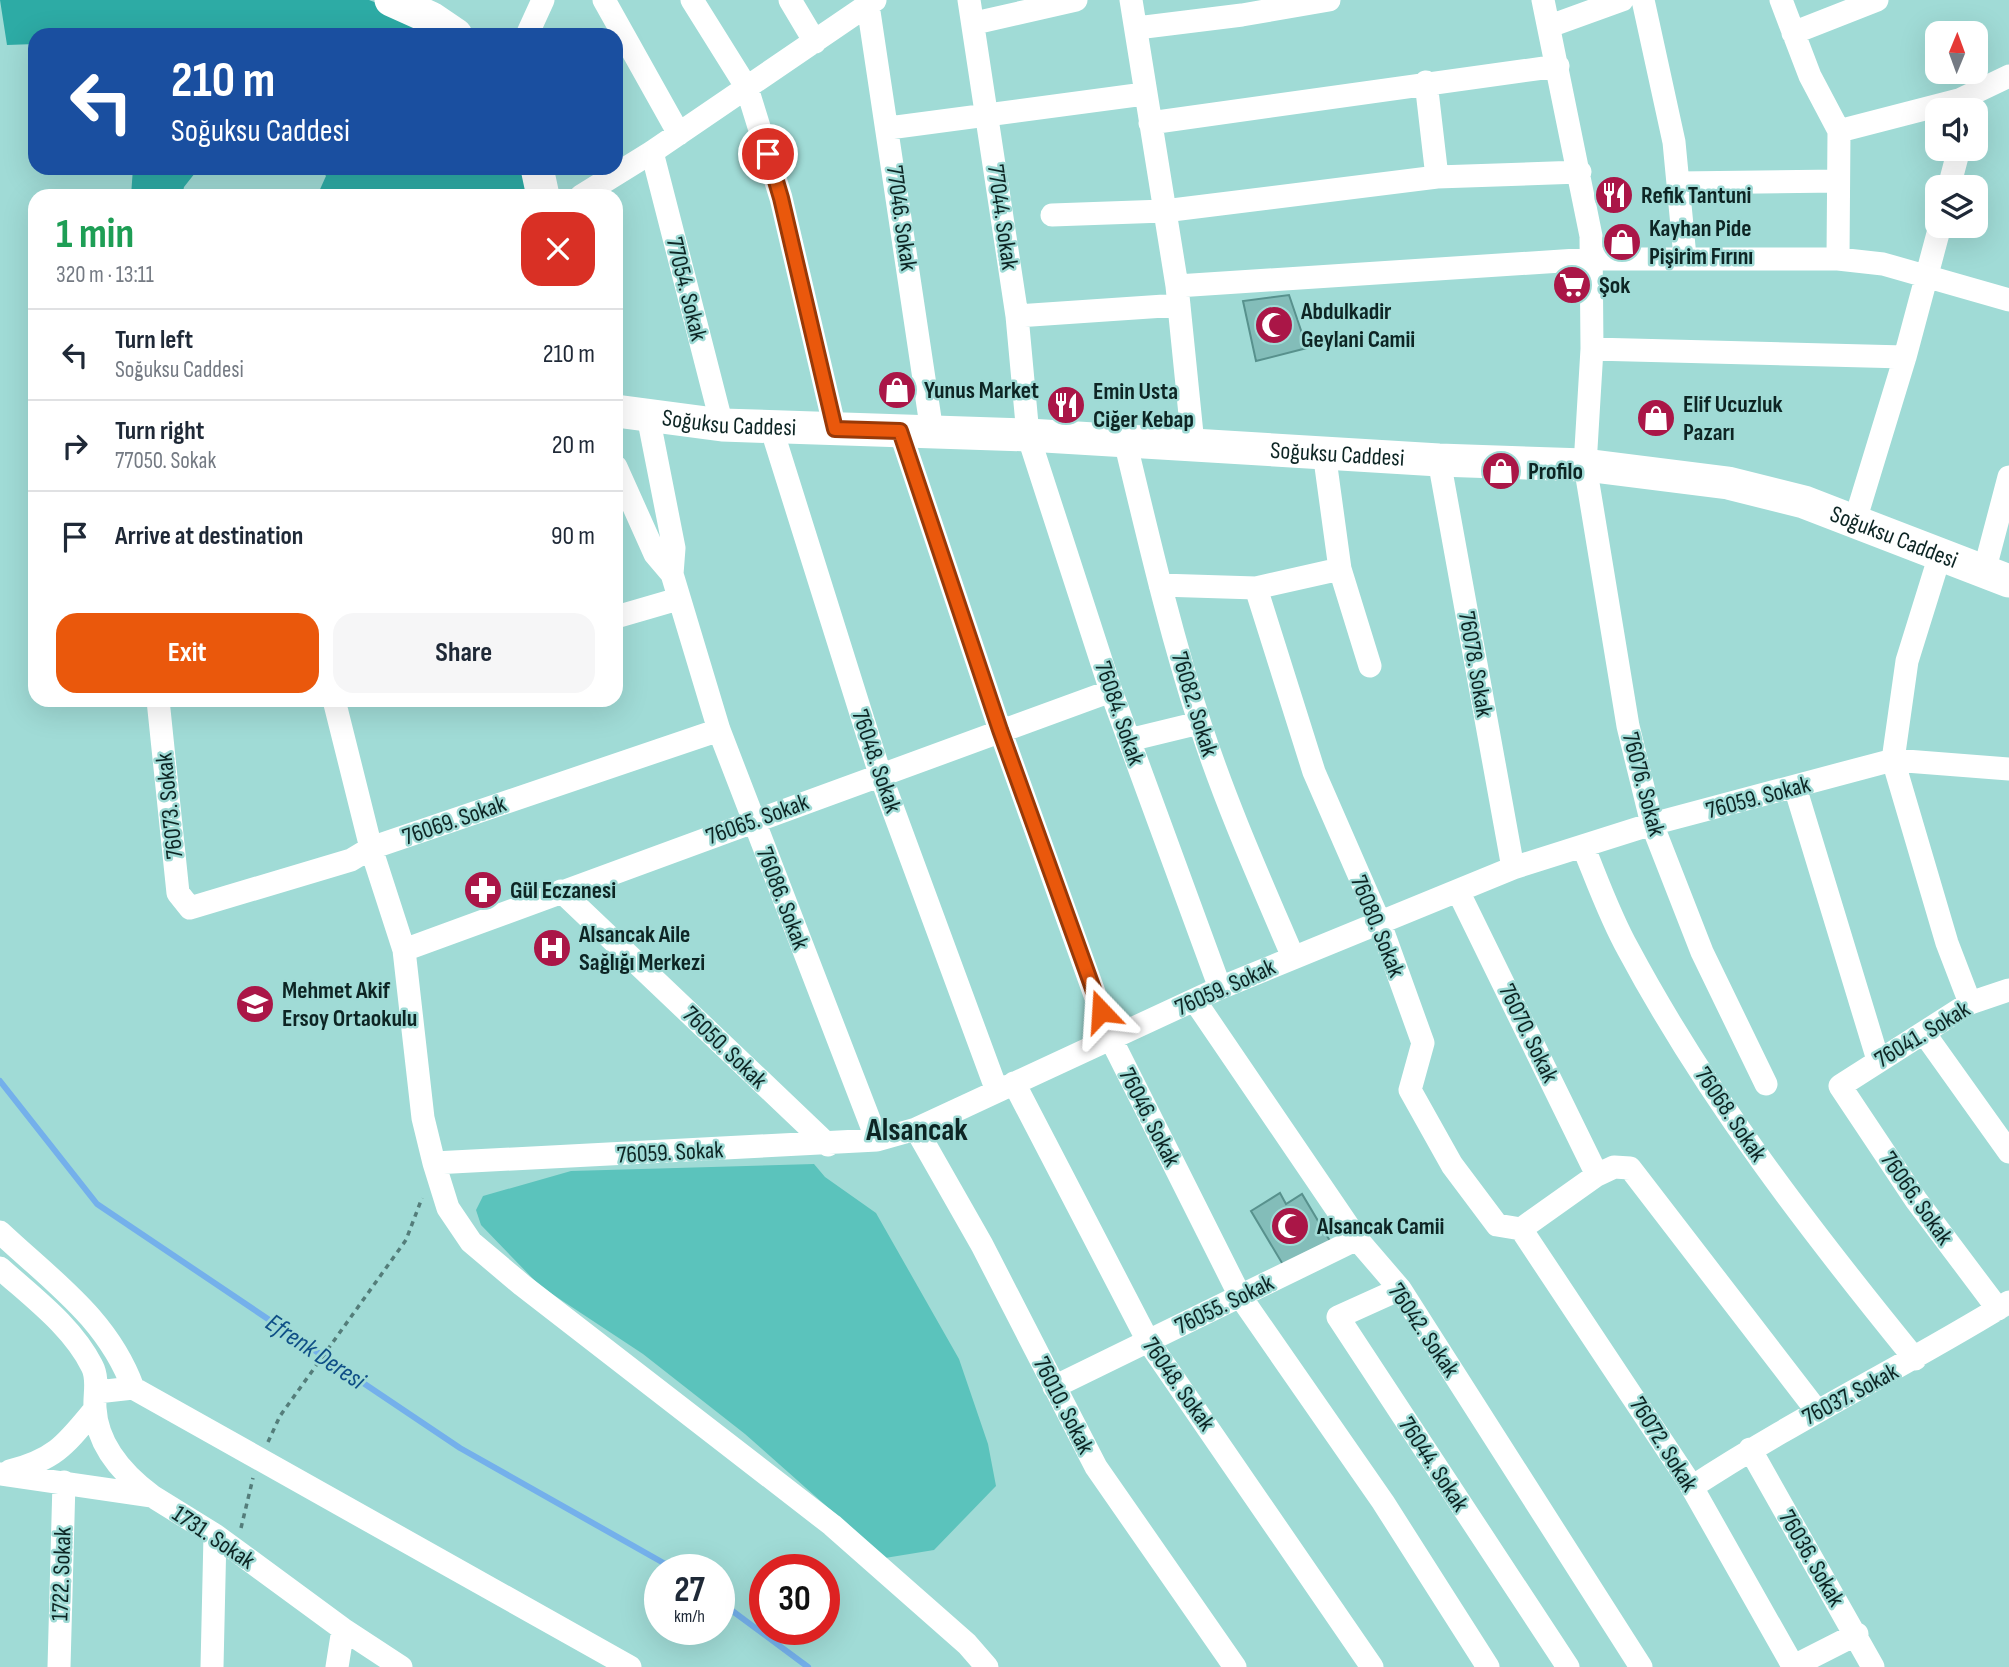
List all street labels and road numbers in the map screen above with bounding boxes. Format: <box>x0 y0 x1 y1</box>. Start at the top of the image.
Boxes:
street label: 77044. Sokak <box>981 162 1024 272</box>
street label: 77046. Sokak <box>880 164 923 273</box>
street label: 77054. Sokak <box>660 234 713 344</box>
street label: Soğuksu Caddesi <box>660 403 797 442</box>
street label: Soğuksu Caddesi <box>1269 436 1405 473</box>
street label: Soğuksu Caddesi <box>1826 500 1962 575</box>
street label: 76078. Sokak <box>1452 609 1499 719</box>
street label: 76082. Sokak <box>1165 648 1224 760</box>
street label: 76084. Sokak <box>1088 657 1151 769</box>
street label: 76048. Sokak <box>845 706 908 817</box>
street label: 76076. Sokak <box>1616 729 1671 839</box>
street label: 76073. Sokak <box>150 751 189 860</box>
street label: 76059. Sokak <box>1703 770 1813 825</box>
street label: 76065. Sokak <box>702 788 812 851</box>
street label: 76069. Sokak <box>399 789 510 852</box>
street label: 76086. Sokak <box>750 843 815 954</box>
street label: 76080. Sokak <box>1344 871 1411 981</box>
street label: 76059. Sokak <box>1171 953 1280 1022</box>
street label: 76070. Sokak <box>1492 979 1565 1087</box>
street label: 76041. Sokak <box>1869 995 1975 1074</box>
street label: 76050. Sokak <box>676 1000 773 1095</box>
street label: 76068. Sokak <box>1688 1061 1773 1167</box>
street label: 76046. Sokak <box>1112 1063 1187 1171</box>
street label: 76059. Sokak <box>616 1135 724 1170</box>
street label: 76066. Sokak <box>1874 1146 1959 1251</box>
street label: 76055. Sokak <box>1170 1268 1278 1341</box>
street label: 76042. Sokak <box>1382 1278 1466 1383</box>
street label: 76048. Sokak <box>1136 1332 1221 1437</box>
street label: 76010. Sokak <box>1027 1352 1100 1459</box>
street label: 76037. Sokak <box>1797 1357 1903 1432</box>
street label: 76072. Sokak <box>1623 1391 1704 1497</box>
street label: 76044. Sokak <box>1392 1411 1475 1517</box>
street label: 1731. Sokak <box>167 1499 260 1576</box>
street label: 76036. Sokak <box>1772 1505 1851 1612</box>
street label: 1722. Sokak <box>45 1527 78 1621</box>

